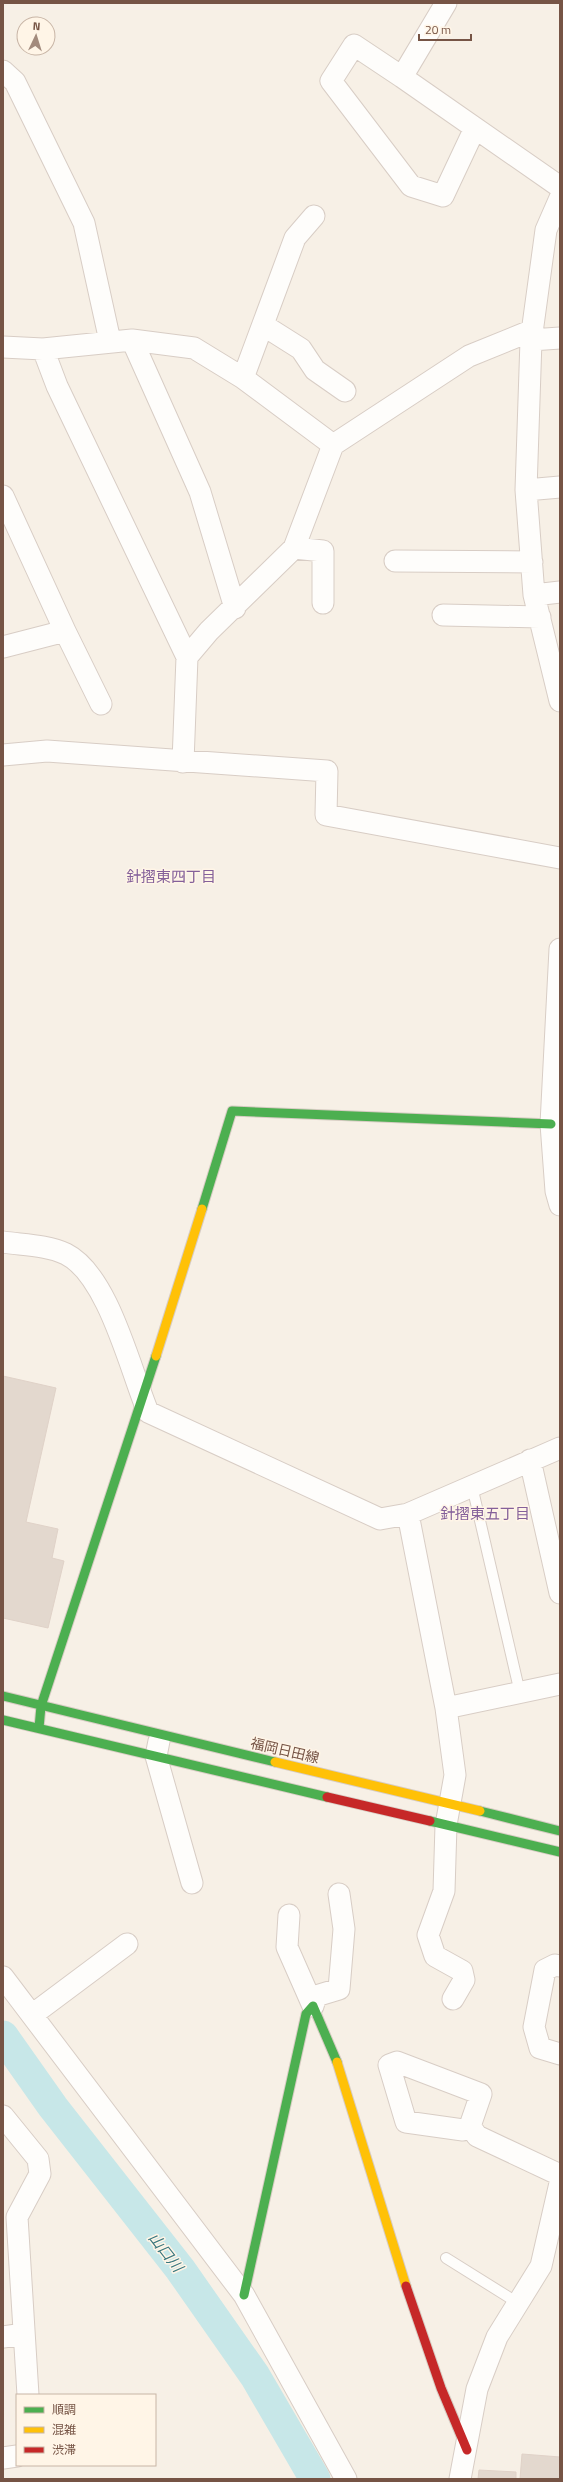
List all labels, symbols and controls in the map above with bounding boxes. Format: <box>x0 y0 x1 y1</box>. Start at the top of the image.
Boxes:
north arrow <box>16 16 56 56</box>
scale bar <box>419 16 471 42</box>
text: N <box>32 18 41 34</box>
text: 20 m <box>425 20 451 39</box>
district label: 針摺東四丁目 <box>126 865 216 888</box>
district label: 針摺東五丁目 <box>440 1502 530 1525</box>
street label: 福岡日田線 <box>249 1732 321 1768</box>
water label: 山口川 <box>143 2227 190 2278</box>
legend <box>16 2394 156 2466</box>
text: 順調 <box>52 2400 76 2419</box>
text: 混雑 <box>52 2420 76 2439</box>
text: 渋滞 <box>52 2440 76 2459</box>

